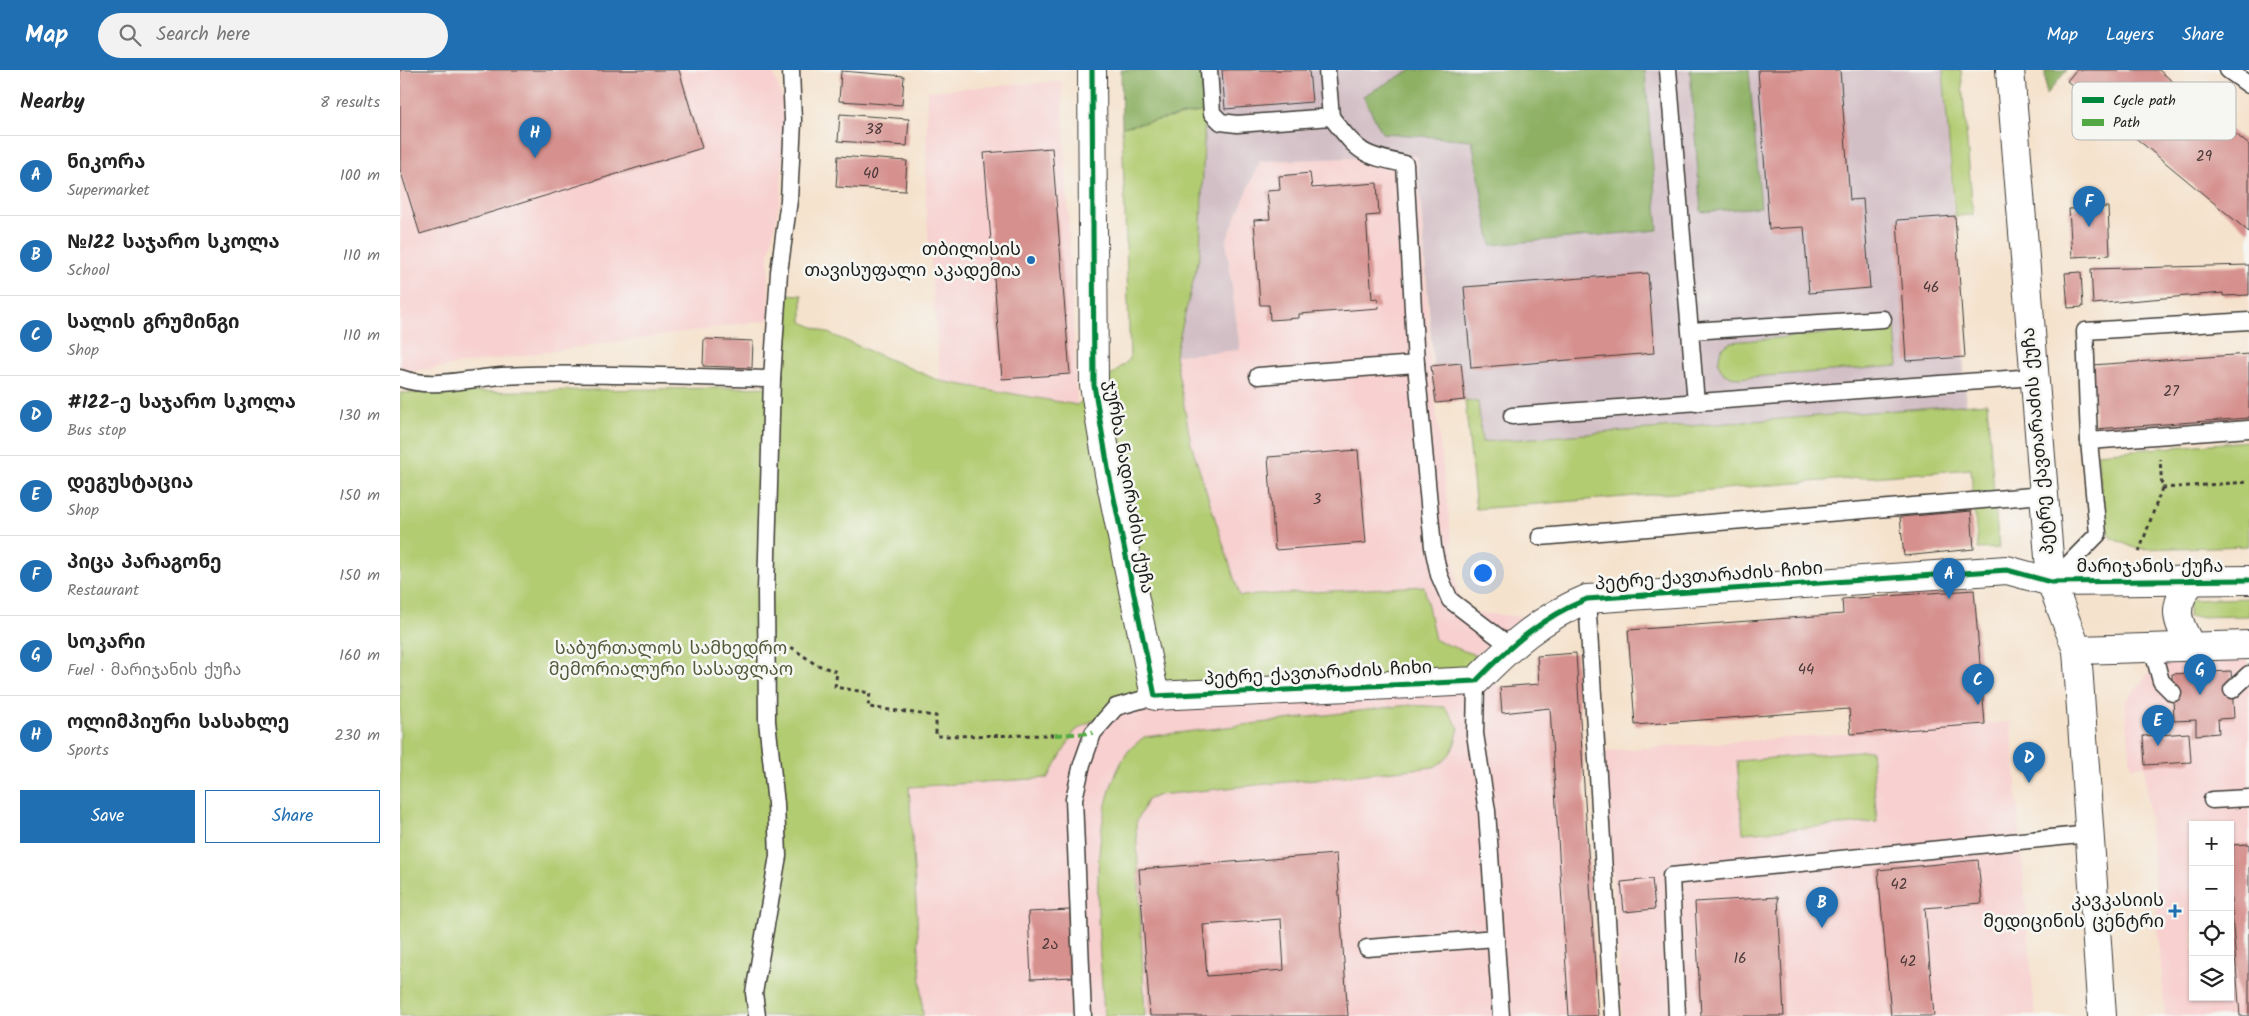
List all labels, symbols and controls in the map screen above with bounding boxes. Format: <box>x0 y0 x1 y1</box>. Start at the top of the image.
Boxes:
search box <box>98 13 448 58</box>
text: Map <box>25 16 68 55</box>
text: Search here <box>156 20 250 50</box>
icon: search <box>116 21 144 49</box>
text: Map <box>2047 21 2078 50</box>
text: Layers <box>2106 21 2154 50</box>
text: Share <box>2182 21 2224 50</box>
legend <box>2072 82 2236 140</box>
text: Nearby <box>20 86 85 119</box>
text: 8 results <box>320 90 380 115</box>
text: Cycle path <box>2113 90 2176 112</box>
text: Path <box>2113 112 2140 134</box>
pin: H <box>519 117 551 158</box>
house number: 38 <box>865 118 884 142</box>
house number: 29 <box>2196 145 2213 169</box>
text: ნიკორა <box>67 148 145 178</box>
house number: 40 <box>863 162 879 186</box>
text: A <box>31 163 41 188</box>
text: 100 m <box>340 163 380 188</box>
text: Supermarket <box>67 178 150 203</box>
pin: F <box>2073 186 2105 227</box>
text: №122 საჯარო სკოლა <box>67 228 280 258</box>
place label: თბილისის თავისუფალი აკადემია <box>804 236 1021 286</box>
text: B <box>31 243 41 268</box>
text: 110 m <box>343 243 380 268</box>
marker: თბილისის თავისუფალი აკადემია <box>1025 254 1037 266</box>
text: School <box>67 258 110 283</box>
house number: 46 <box>1923 276 1939 300</box>
text: სალის გრუმინგი <box>67 308 240 338</box>
text: C <box>31 323 41 348</box>
text: 110 m <box>343 323 380 348</box>
street label: პეტრე ქავთარაძის ქუჩა <box>2015 326 2063 556</box>
text: Shop <box>67 338 99 363</box>
street label: ჯურხა ნადირაძის ქუჩა <box>1095 378 1161 596</box>
house number: 27 <box>2163 380 2180 404</box>
text: #122-ე საჯარო სკოლა <box>67 388 296 418</box>
text: D <box>31 403 41 428</box>
text: 130 m <box>339 403 380 428</box>
text: Bus stop <box>67 418 126 443</box>
text: დეგუსტაცია <box>67 468 193 498</box>
text: E <box>32 483 40 508</box>
text: 150 m <box>339 483 380 508</box>
house number: 3 <box>1313 488 1322 512</box>
text: Shop <box>67 498 99 523</box>
text: პიცა პარაგონე <box>67 548 222 578</box>
street label: მარიჯანის ქუჩა <box>2077 553 2223 582</box>
street label: პეტრე ქავთარაძის ჩიხი <box>1594 555 1824 599</box>
pin: A <box>1933 558 1965 599</box>
your location <box>1470 560 1496 586</box>
text: F <box>32 563 40 588</box>
text: 150 m <box>339 563 380 588</box>
text: Restaurant <box>67 578 139 603</box>
text: სოკარი <box>67 628 145 658</box>
park label: საბურთალოს სამხედრო მემორიალური სასაფლაო <box>549 635 793 685</box>
text: G <box>31 643 41 668</box>
text: 160 m <box>339 643 380 668</box>
street label: პეტრე ქავთარაძის ჩიხი <box>1203 654 1433 694</box>
pin: G <box>2184 654 2216 695</box>
text: Fuel · მარიჯანის ქუჩა <box>67 658 241 683</box>
house number: 44 <box>1798 658 1814 682</box>
pin: C <box>1962 664 1994 705</box>
pin: E <box>2142 705 2174 746</box>
text: ოლიმპიური სასახლე <box>67 708 289 738</box>
text: H <box>31 723 41 748</box>
text: 230 m <box>334 723 380 748</box>
text: Sports <box>67 738 109 763</box>
pin: D <box>2013 742 2045 783</box>
button: Save <box>20 790 195 843</box>
button: Share <box>205 790 380 843</box>
map controls <box>2189 821 2234 1001</box>
button: + <box>2189 821 2234 866</box>
button: − <box>2189 866 2234 911</box>
house number: 42 <box>1891 873 1907 897</box>
pin: B <box>1806 887 1838 928</box>
place label: კავკასიის მედიცინის ცენტრი <box>1983 887 2164 937</box>
marker: კავკასიის მედიცინის ცენტრი <box>2168 904 2182 918</box>
button: locate <box>2189 911 2234 956</box>
house number: 2ა <box>1042 933 1058 957</box>
house number: 16 <box>1733 947 1747 971</box>
house number: 42 <box>1900 950 1916 974</box>
button: layers <box>2189 956 2234 1001</box>

